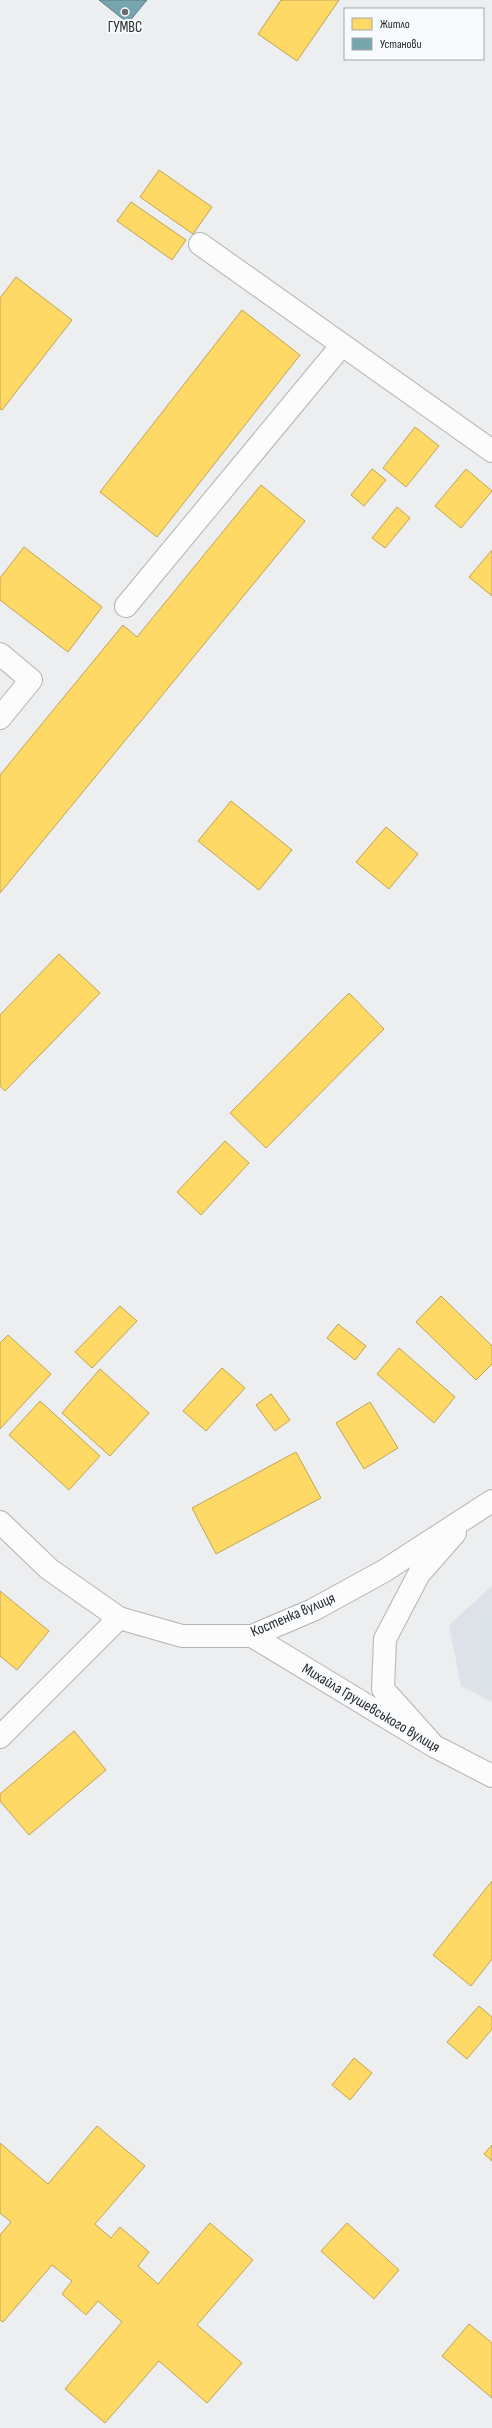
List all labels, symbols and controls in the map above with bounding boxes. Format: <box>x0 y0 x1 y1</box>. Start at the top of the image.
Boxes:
marker: ГУМВС <box>120 7 130 17</box>
legend <box>344 8 484 60</box>
text: Житло <box>380 17 410 32</box>
place label: ГУМВС <box>108 18 142 37</box>
text: Установи <box>380 37 422 52</box>
street label: Костенка вулиця <box>248 1589 338 1641</box>
street label: Михайла Грушевського вулиця <box>298 1659 444 1757</box>

